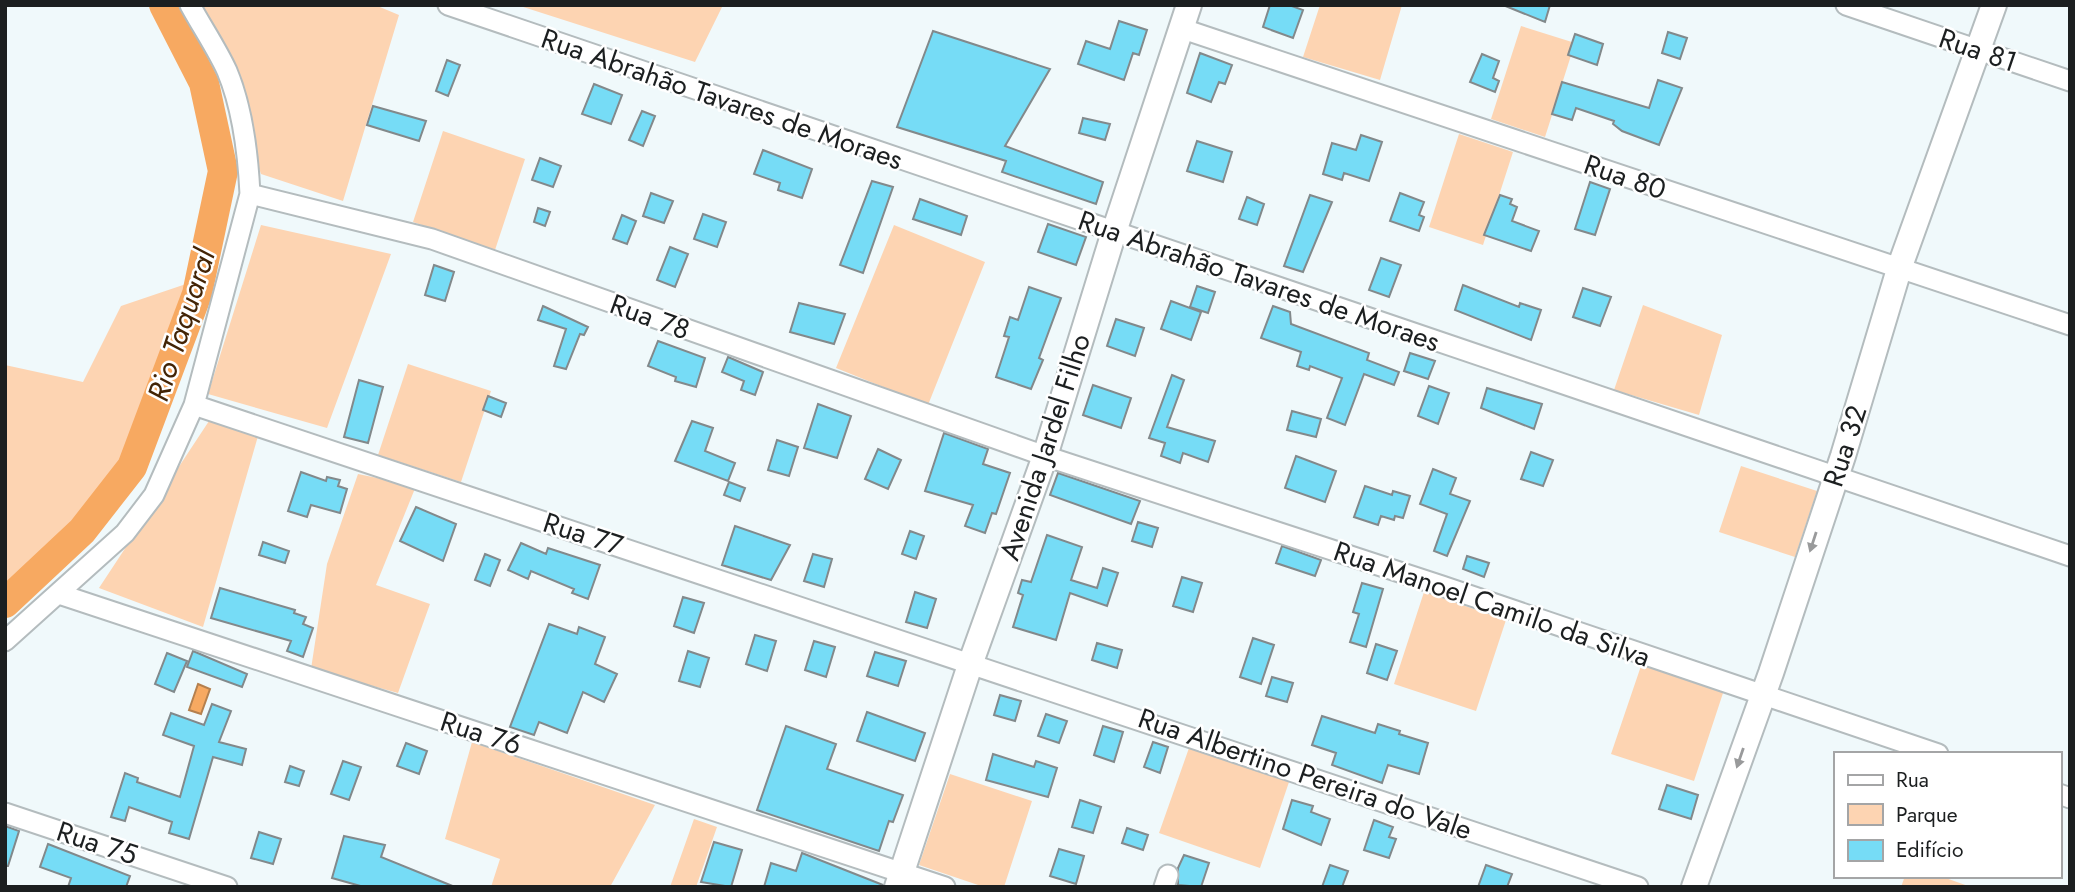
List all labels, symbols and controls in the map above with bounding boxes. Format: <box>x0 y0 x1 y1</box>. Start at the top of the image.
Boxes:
street label: Rua Abrahão Tavares de Moraes <box>536 18 908 180</box>
street label: Rua 81 <box>1933 18 2023 82</box>
street label: Rua 80 <box>1578 144 1672 210</box>
street label: Rua Abrahão Tavares de Moraes <box>1073 200 1445 362</box>
water label: Rio Taquaral <box>136 242 226 407</box>
street label: Rua 78 <box>604 284 696 350</box>
street label: Avenida Jardel Filho <box>989 328 1101 566</box>
street label: Rua 32 <box>1813 400 1877 492</box>
street label: Rua 77 <box>538 502 628 566</box>
street label: Rua Manoel Camilo da Silva <box>1328 531 1656 677</box>
one-way arrow <box>1808 532 1818 553</box>
street label: Rua Albertino Pereira do Vale <box>1133 698 1477 850</box>
street label: Rua 76 <box>435 701 527 765</box>
one-way arrow <box>1734 747 1745 768</box>
legend <box>1834 752 2061 878</box>
text: Rua <box>1896 765 1929 795</box>
text: Parque <box>1896 800 1958 830</box>
street label: Rua 75 <box>51 811 143 875</box>
text: Edifício <box>1896 835 1963 865</box>

